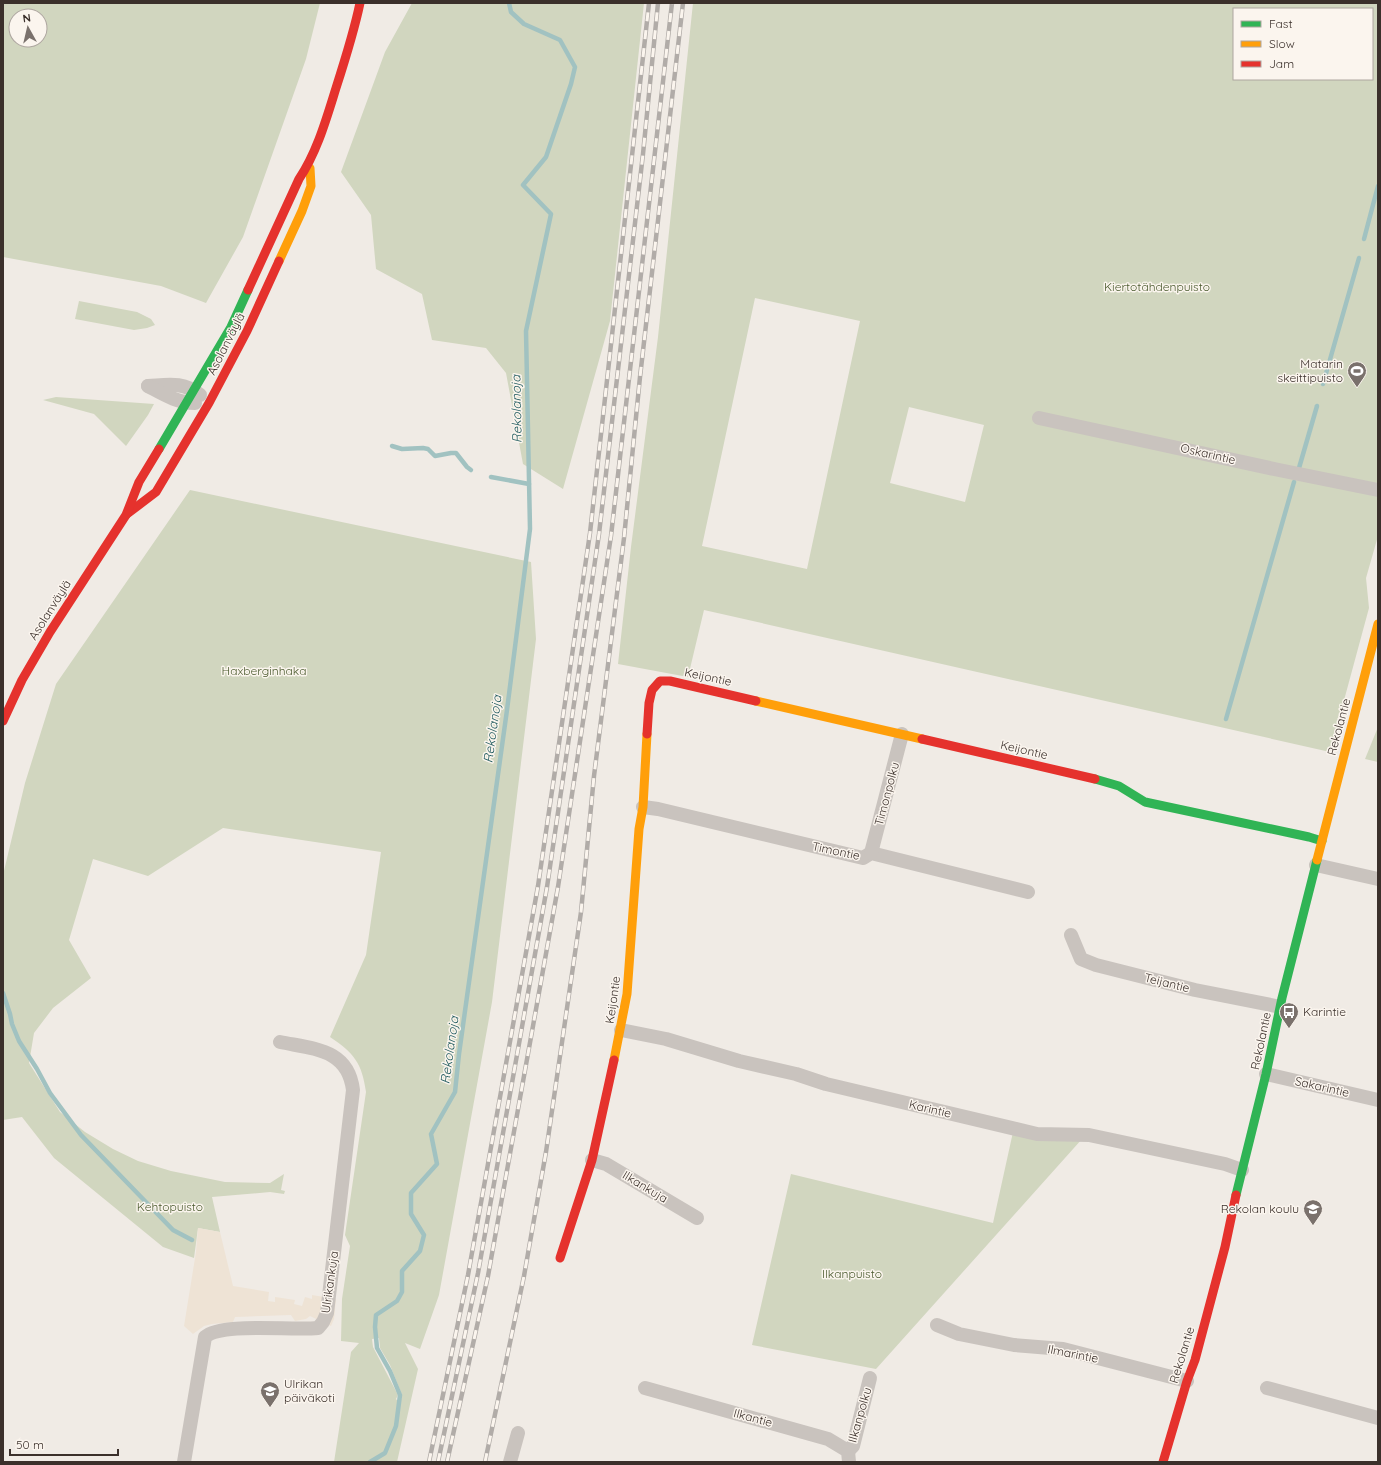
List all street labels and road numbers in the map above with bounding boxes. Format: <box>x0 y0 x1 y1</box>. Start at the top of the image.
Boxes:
street label: Asolanväylä <box>203 310 248 377</box>
street label: Oskarintie <box>1179 440 1237 467</box>
street label: Asolanväylä <box>25 577 74 643</box>
street label: Keijontie <box>683 664 733 689</box>
street label: Rekolantie <box>1324 696 1353 757</box>
street label: Keijontie <box>999 737 1049 762</box>
street label: Timonpolku <box>871 760 902 827</box>
street label: Timontie <box>811 838 862 863</box>
street label: Teijantie <box>1143 970 1191 995</box>
street label: Keijontie <box>602 975 623 1025</box>
street label: Rekolantie <box>1247 1010 1274 1071</box>
street label: Sakarintie <box>1294 1073 1351 1100</box>
street label: Karintie <box>908 1096 953 1121</box>
street label: Ilkankuja <box>620 1167 671 1206</box>
street label: Ulrikankuja <box>318 1250 341 1314</box>
street label: Rekolantie <box>1166 1324 1197 1385</box>
street label: Ilmarintie <box>1046 1341 1100 1366</box>
street label: Ilkanpolku <box>844 1385 875 1444</box>
street label: Ilkantie <box>732 1405 774 1430</box>

